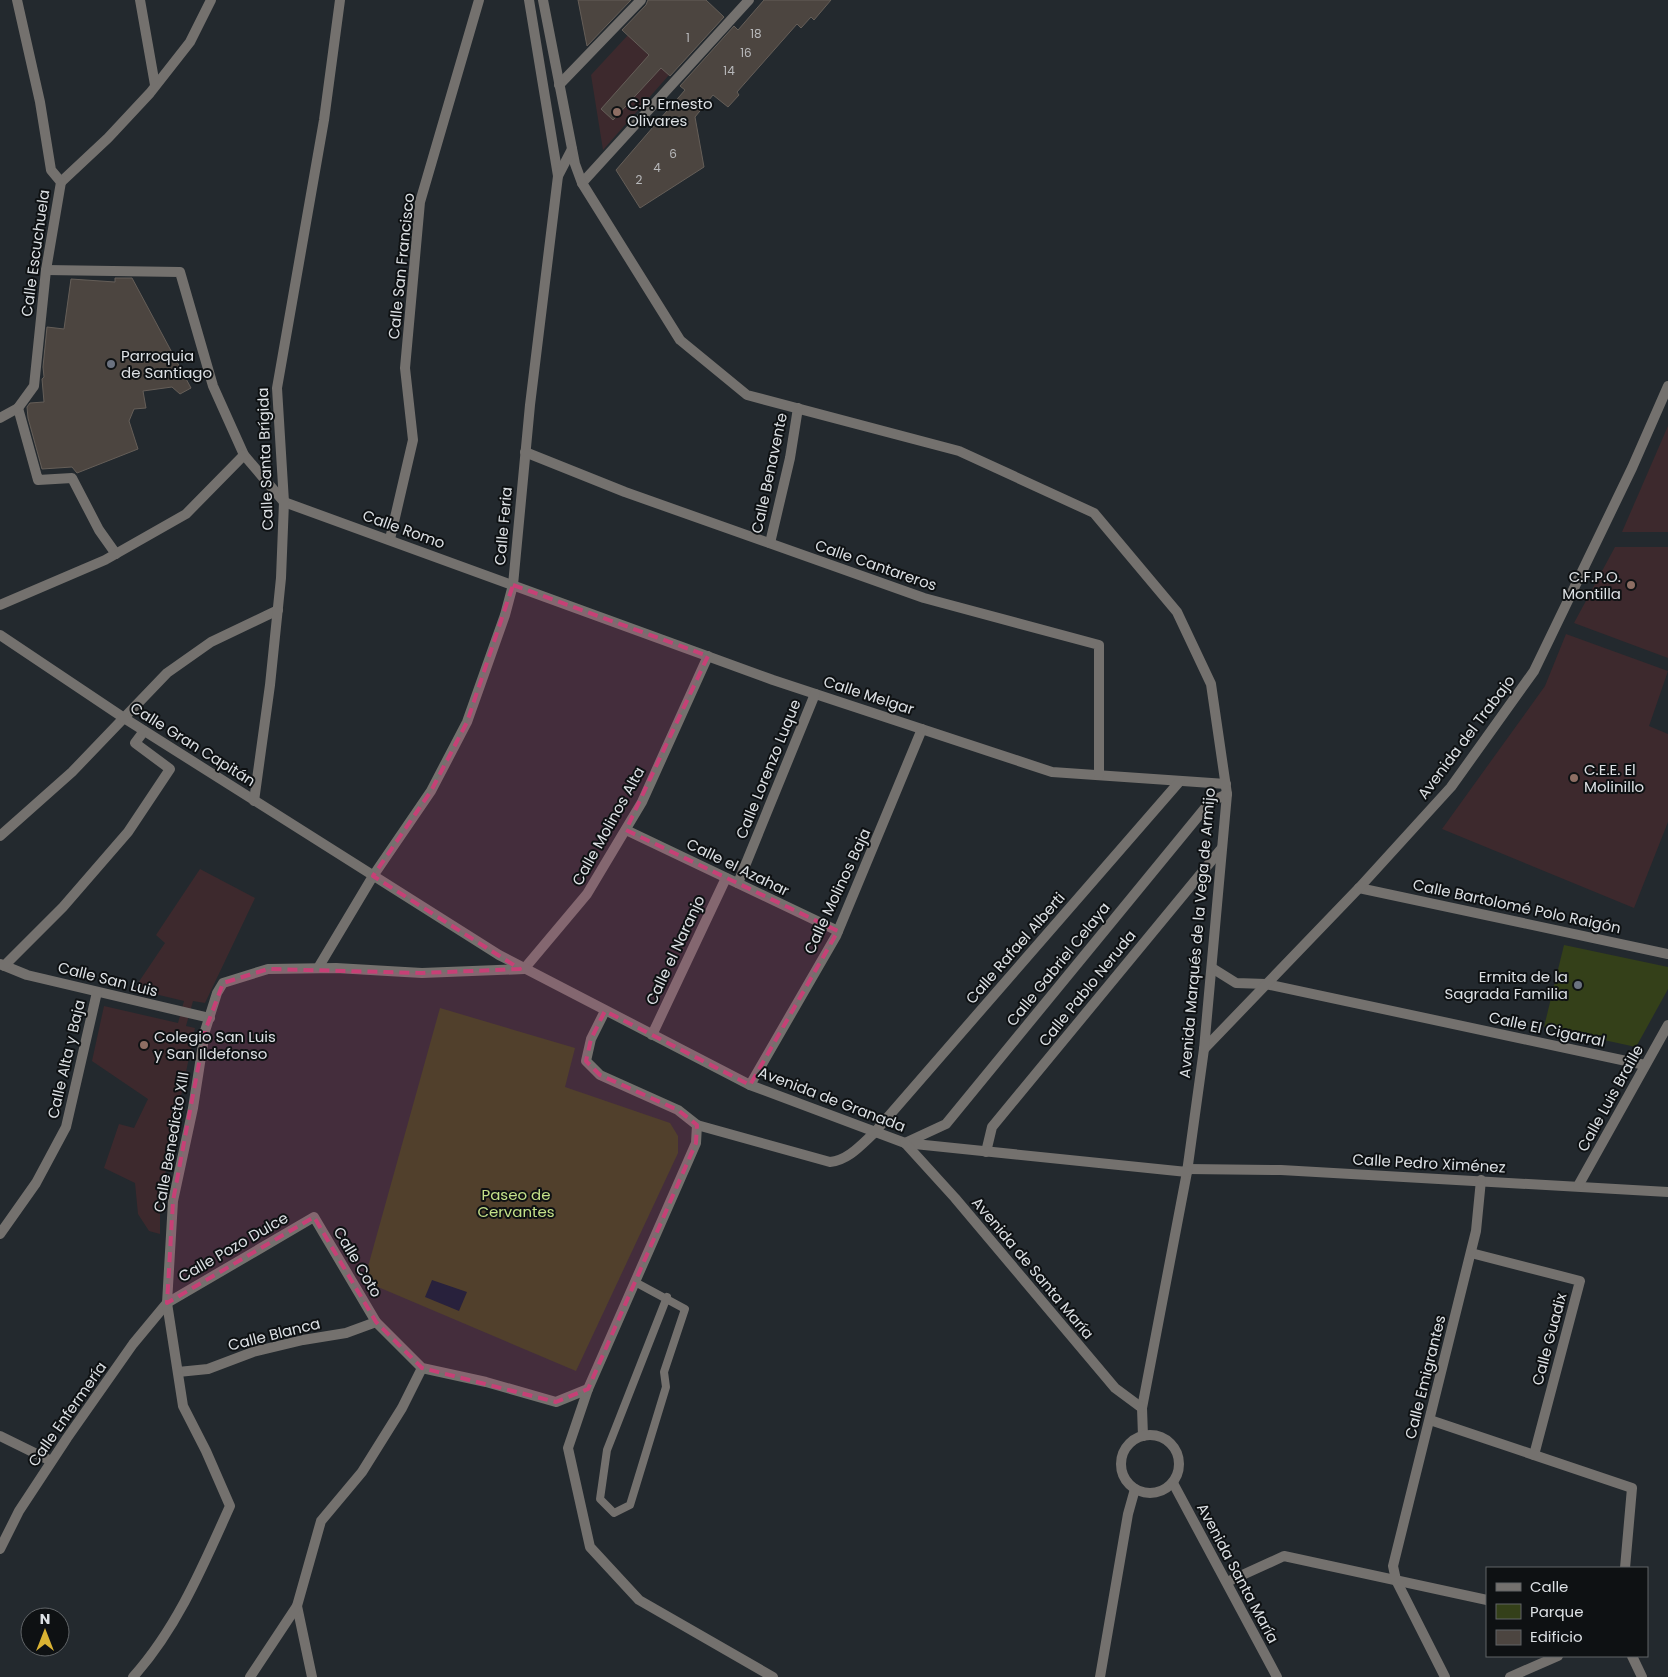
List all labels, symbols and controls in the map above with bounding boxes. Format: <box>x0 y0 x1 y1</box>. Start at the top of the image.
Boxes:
house number: 18 <box>750 25 762 42</box>
house number: 1 <box>686 29 690 46</box>
house number: 16 <box>740 44 752 61</box>
house number: 14 <box>723 62 735 79</box>
place label: C.P. Ernesto Olivares <box>627 93 713 131</box>
marker: C.P. Ernesto Olivares <box>611 106 623 118</box>
house number: 6 <box>669 145 677 162</box>
house number: 4 <box>653 159 661 176</box>
house number: 2 <box>636 171 643 188</box>
street label: Calle Escuchuela <box>16 188 54 318</box>
street label: Calle San Francisco <box>383 192 419 340</box>
place label: Parroquia de Santiago <box>121 345 212 383</box>
marker: Parroquia de Santiago <box>105 358 117 370</box>
street label: Calle Santa Brígida <box>252 387 278 531</box>
street label: Calle Benavente <box>746 411 792 535</box>
street label: Calle Feria <box>489 486 517 566</box>
street label: Calle Romo <box>360 504 448 554</box>
street label: Calle Cantareros <box>812 534 940 596</box>
place label: C.F.P.O. Montilla <box>1562 566 1621 604</box>
marker: C.F.P.O. Montilla <box>1625 579 1637 591</box>
street label: Calle Melgar <box>821 670 917 720</box>
street label: Avenida del Trabajo <box>1412 671 1520 803</box>
street label: Calle Lorenzo Luque <box>730 696 806 842</box>
street label: Calle Gran Capitán <box>126 697 260 791</box>
place label: C.E.E. El Molinillo <box>1584 759 1644 797</box>
street label: Calle Molinos Alta <box>567 763 649 889</box>
marker: C.E.E. El Molinillo <box>1568 772 1580 784</box>
street label: Avenida Marqués de la Vega de Armijo <box>1174 787 1220 1079</box>
street label: Calle Molinos Baja <box>799 825 875 957</box>
street label: Calle el Azahar <box>683 833 793 901</box>
street label: Calle Bartolomé Polo Raigón <box>1411 874 1623 938</box>
street label: Calle Rafael Alberti <box>961 888 1069 1008</box>
street label: Calle el Naranjo <box>640 892 710 1008</box>
street label: Calle Gabriel Celaya <box>1001 898 1115 1030</box>
street label: Calle Pablo Neruda <box>1034 925 1140 1051</box>
street label: Calle San Luis <box>56 956 160 1002</box>
place label: Ermita de la Sagrada Familia <box>1445 966 1568 1004</box>
marker: Ermita de la Sagrada Familia <box>1572 979 1584 991</box>
street label: Calle Alta y Baja <box>42 997 90 1121</box>
street label: Calle El Cigarral <box>1487 1006 1607 1052</box>
place label: Colegio San Luis y San Ildefonso <box>154 1026 276 1064</box>
marker: Colegio San Luis y San Ildefonso <box>138 1039 150 1051</box>
street label: Calle Luis Braille <box>1572 1041 1648 1155</box>
street label: Avenida de Granada <box>755 1061 909 1137</box>
street label: Calle Benedicto XIII <box>148 1070 194 1214</box>
street label: Calle Pedro Ximénez <box>1352 1149 1506 1178</box>
park label: Paseo de Cervantes <box>477 1184 555 1222</box>
street label: Avenida de Santa María <box>967 1193 1099 1343</box>
street label: Calle Pozo Dulce <box>174 1207 292 1287</box>
street label: Calle Coto <box>329 1223 387 1301</box>
street label: Calle Guadix <box>1527 1290 1571 1388</box>
street label: Calle Blanca <box>226 1312 322 1356</box>
street label: Calle Emigrantes <box>1399 1313 1451 1441</box>
street label: Calle Enfermería <box>23 1357 111 1471</box>
street label: Avenida Santa María <box>1192 1499 1284 1647</box>
legend <box>1486 1567 1648 1657</box>
text: Calle <box>1530 1576 1568 1597</box>
text: Parque <box>1530 1601 1583 1622</box>
north arrow <box>20 1607 70 1657</box>
text: N <box>40 1609 50 1629</box>
text: Edificio <box>1530 1626 1583 1647</box>

